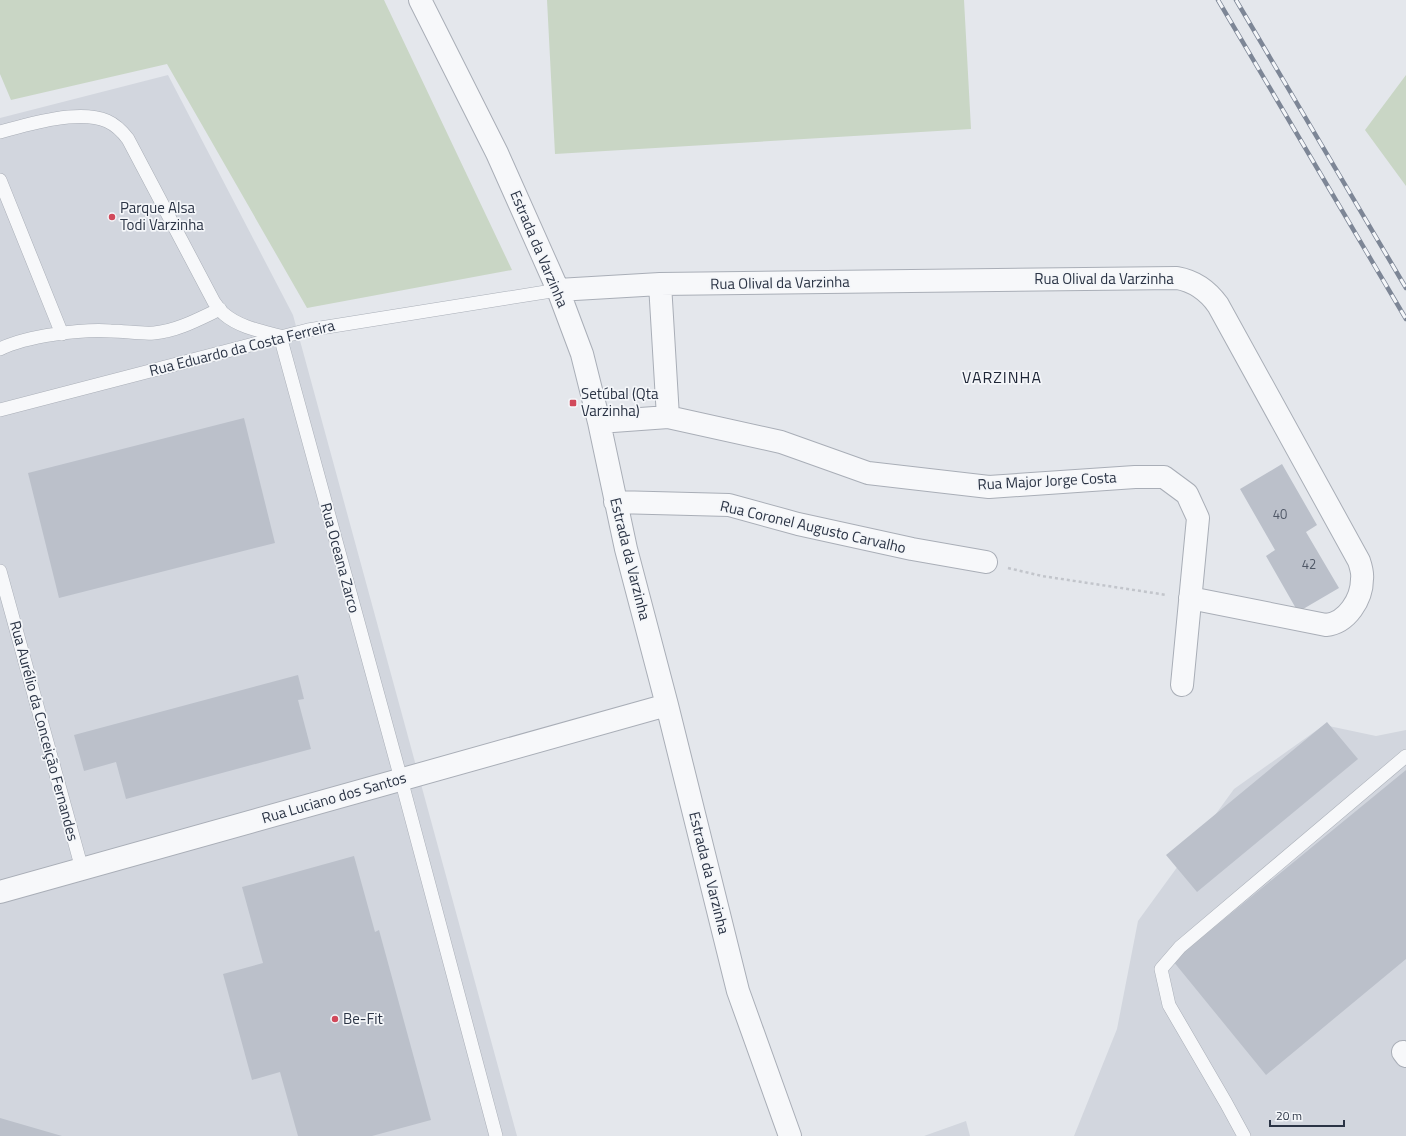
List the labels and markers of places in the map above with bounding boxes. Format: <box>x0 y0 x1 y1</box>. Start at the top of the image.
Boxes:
place label: Parque Alsa Todi Varzinha <box>120 196 204 236</box>
marker: Parque Alsa Todi Varzinha <box>107 212 117 222</box>
place label: Setúbal (Qta Varzinha) <box>581 382 659 422</box>
marker: Setúbal (Qta Varzinha) <box>568 398 578 408</box>
place label: Be-Fit <box>343 1007 384 1030</box>
marker: Be-Fit <box>330 1014 340 1024</box>

